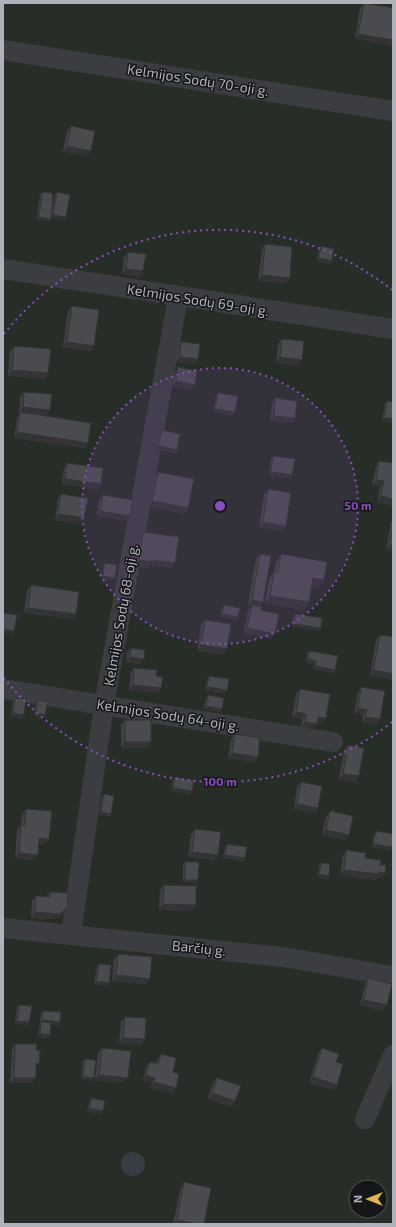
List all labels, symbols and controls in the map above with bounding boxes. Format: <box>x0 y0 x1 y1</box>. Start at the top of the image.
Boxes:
street label: Kelmijos Sodų 70-oji g. <box>126 60 270 99</box>
street label: Kelmijos Sodų 69-oji g. <box>126 280 270 319</box>
text: 50 m <box>344 498 372 512</box>
centre of rings <box>213 499 227 513</box>
street label: Kelmijos Sodų 68-oji g. <box>100 543 141 687</box>
street label: Kelmijos Sodų 64-oji g. <box>96 695 241 734</box>
text: 100 m <box>203 774 237 788</box>
street label: Barčių g. <box>171 936 227 959</box>
north arrow <box>348 1179 388 1219</box>
text: N <box>351 1195 364 1203</box>

